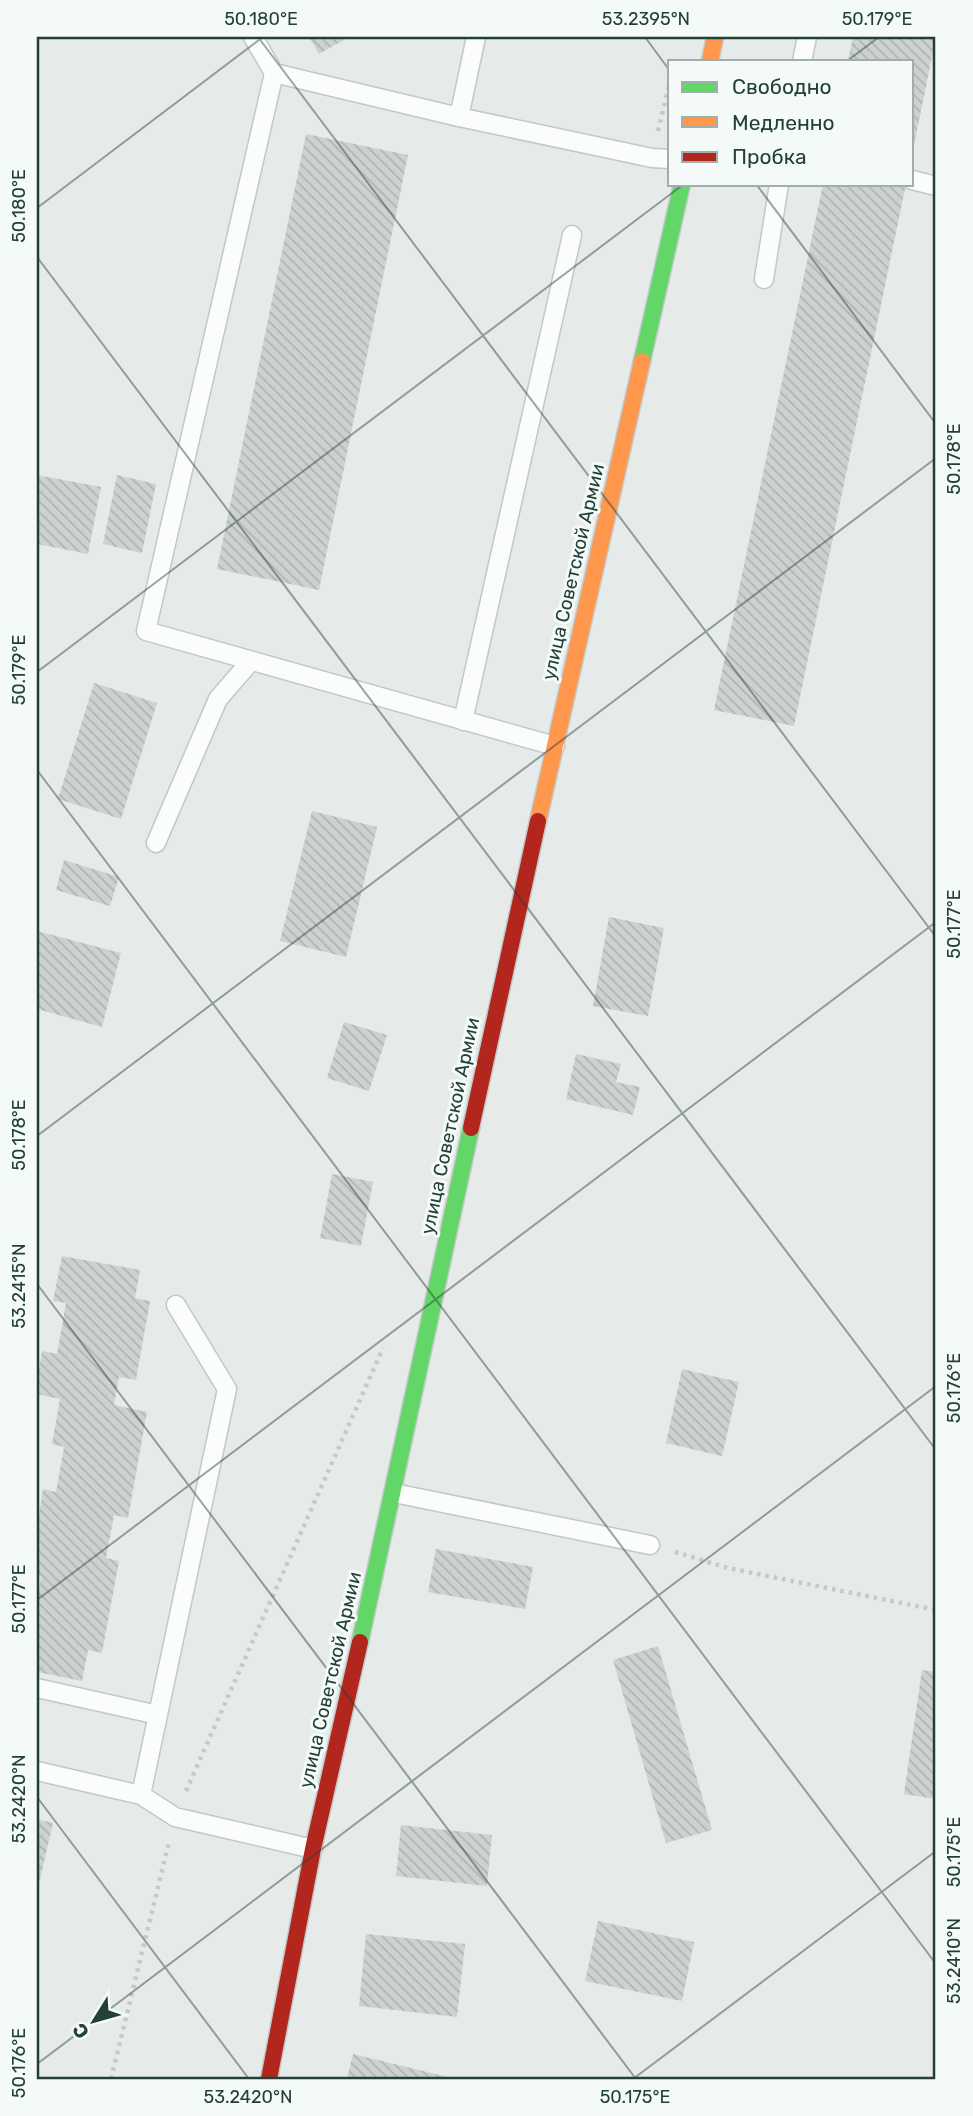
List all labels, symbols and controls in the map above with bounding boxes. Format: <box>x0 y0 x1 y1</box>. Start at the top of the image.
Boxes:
text: 50.180°E <box>224 8 298 30</box>
text: 53.2395°N <box>602 8 690 30</box>
text: 50.179°E <box>842 8 912 30</box>
legend <box>668 60 914 186</box>
text: Свободно <box>732 74 832 99</box>
text: Медленно <box>732 110 835 135</box>
text: Пробка <box>732 144 807 169</box>
text: 50.180°E <box>8 169 30 243</box>
text: 50.178°E <box>943 423 965 495</box>
street label: улица Советской Армии <box>537 462 609 682</box>
text: 50.179°E <box>8 635 30 705</box>
text: 50.177°E <box>943 889 965 959</box>
street label: улица Советской Армии <box>416 1015 484 1237</box>
text: 50.178°E <box>8 1099 30 1171</box>
text: 53.2415°N <box>8 1243 30 1329</box>
text: 50.176°E <box>943 1353 965 1423</box>
text: 50.177°E <box>8 1564 30 1634</box>
street label: улица Советской Армии <box>294 1570 366 1790</box>
text: 53.2420°N <box>8 1754 30 1844</box>
text: 50.175°E <box>943 1817 965 1887</box>
text: 53.2410°N <box>943 1918 965 2004</box>
north arrow <box>60 1986 130 2056</box>
text: С <box>68 2019 94 2043</box>
text: 50.176°E <box>8 2028 30 2098</box>
text: 53.2420°N <box>203 2086 293 2108</box>
text: 50.175°E <box>600 2086 670 2108</box>

